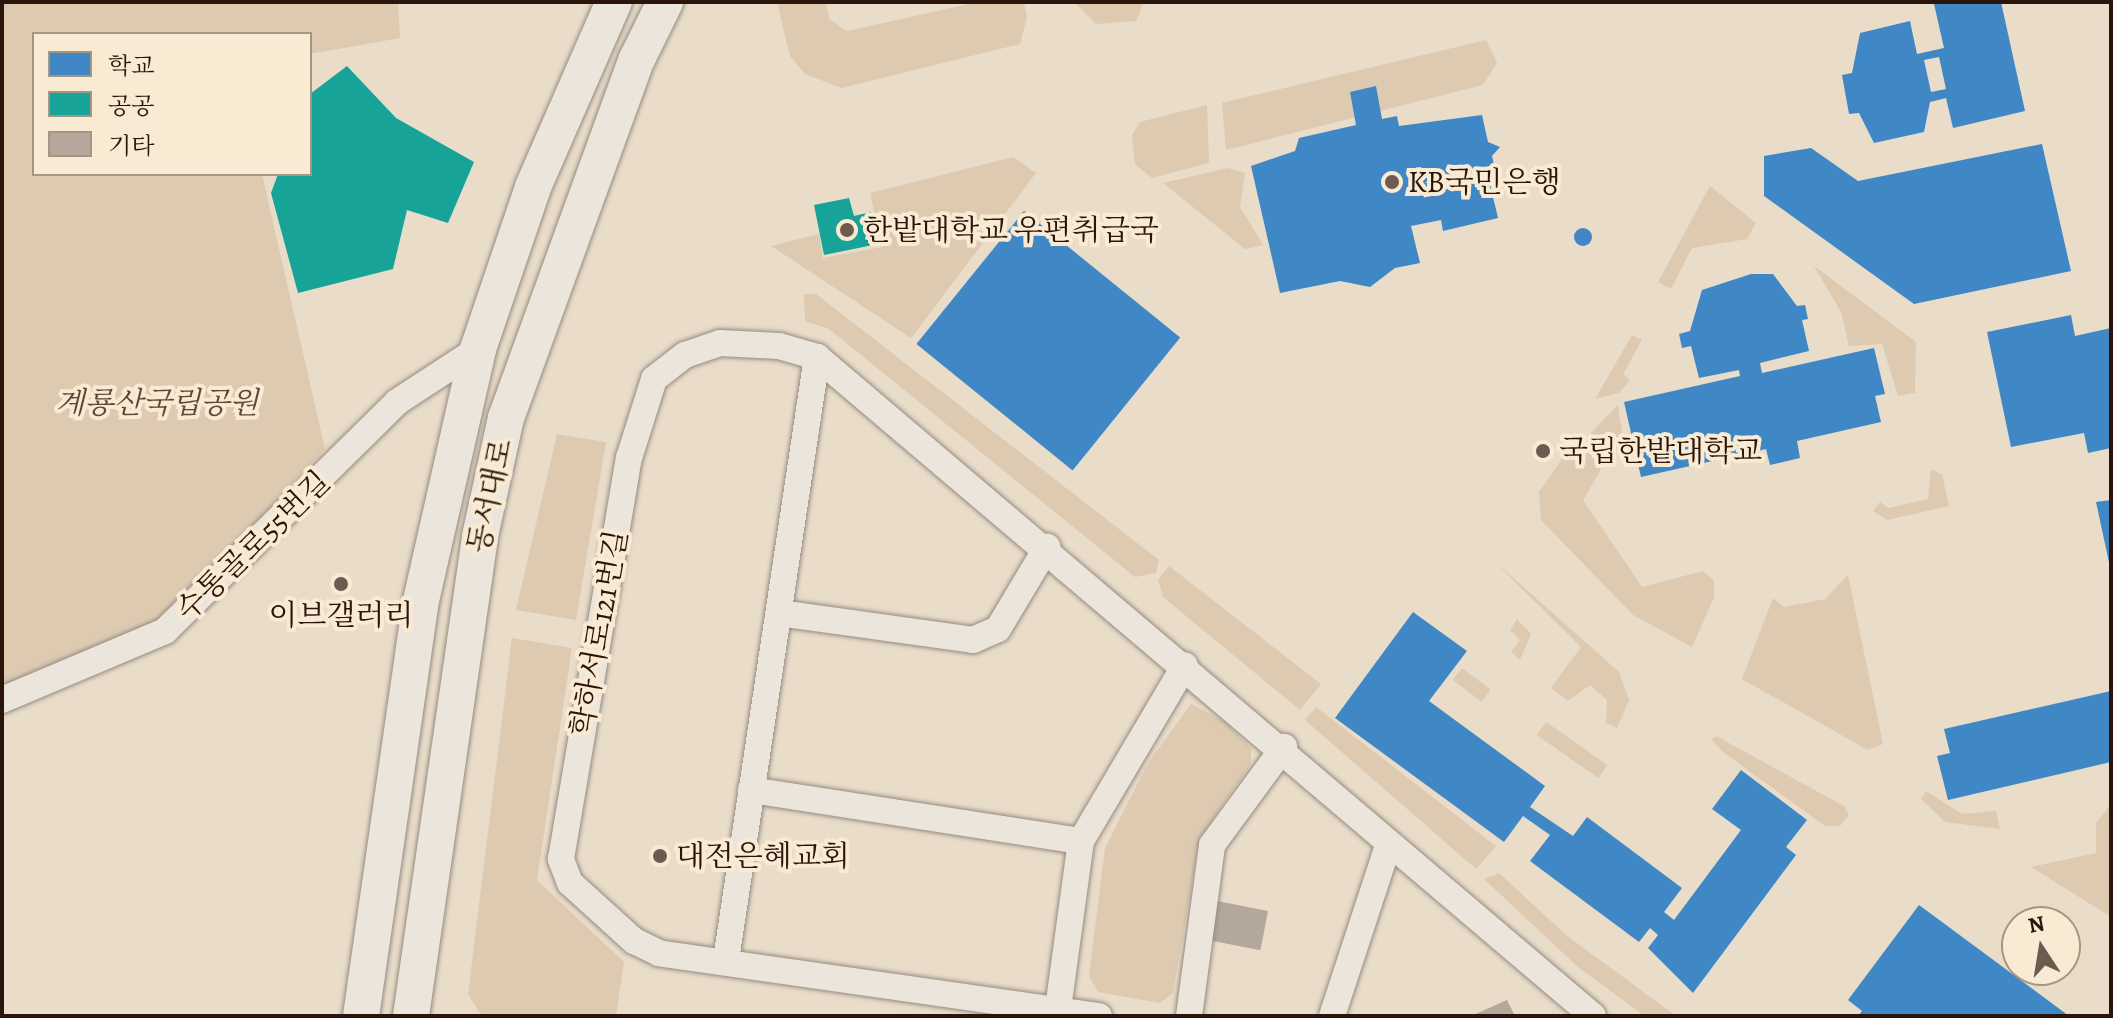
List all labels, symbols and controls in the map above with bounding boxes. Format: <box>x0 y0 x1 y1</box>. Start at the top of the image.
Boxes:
legend <box>32 32 312 176</box>
text: 학교 <box>108 50 154 82</box>
text: 공공 <box>108 90 154 122</box>
text: 기타 <box>108 130 154 162</box>
place label: KB국민은행 <box>1408 164 1561 200</box>
marker: KB국민은행 <box>1383 173 1401 191</box>
place label: 한밭대학교 우편취급국 <box>863 212 1159 248</box>
marker: 한밭대학교 우편취급국 <box>838 221 856 239</box>
park label: 계룡산국립공원 <box>56 385 258 421</box>
place label: 국립한밭대학교 <box>1559 433 1762 469</box>
street label: 동서대로 <box>460 436 520 556</box>
marker: 국립한밭대학교 <box>1534 442 1552 460</box>
street label: 수통골로55번길 <box>169 464 337 628</box>
street label: 학하서로121번길 <box>563 527 635 739</box>
marker: 이브갤러리 <box>332 575 350 593</box>
place label: 이브갤러리 <box>269 597 413 633</box>
place label: 대전은혜교회 <box>676 838 850 874</box>
marker: 대전은혜교회 <box>651 847 669 865</box>
north arrow <box>2001 906 2081 986</box>
text: N <box>2025 908 2047 941</box>

